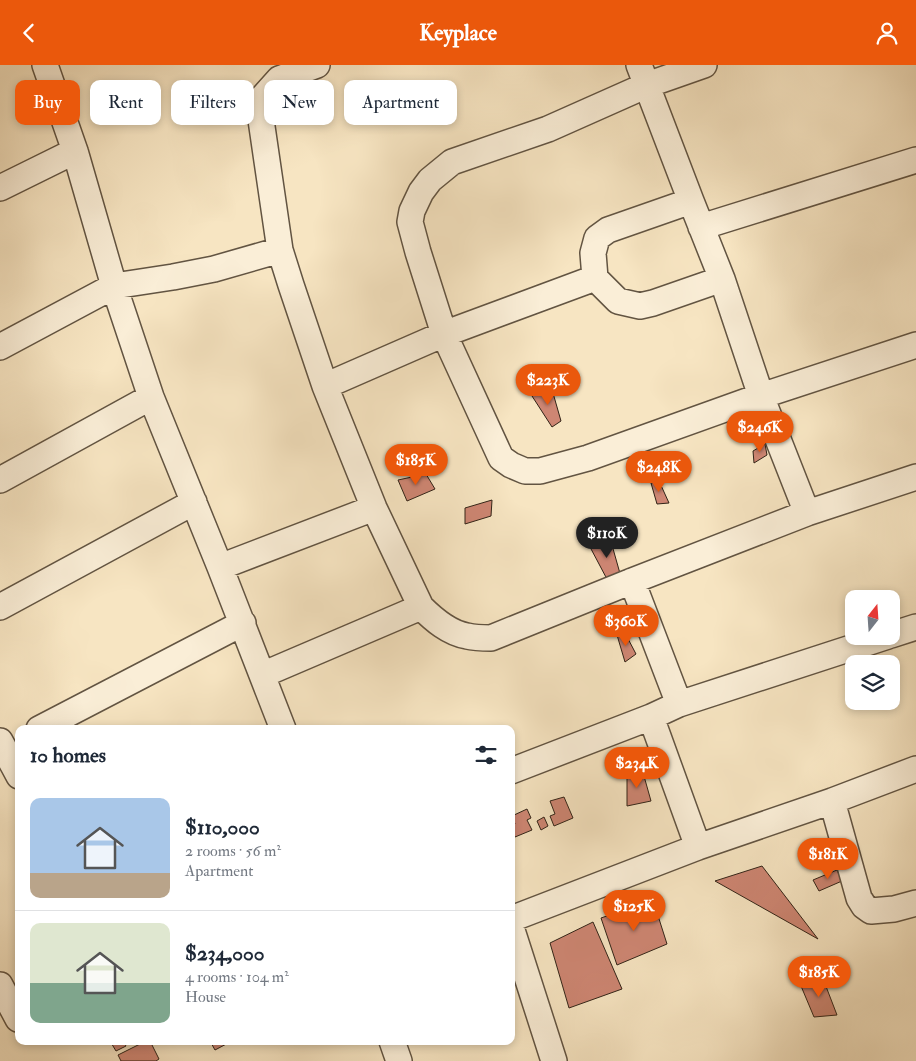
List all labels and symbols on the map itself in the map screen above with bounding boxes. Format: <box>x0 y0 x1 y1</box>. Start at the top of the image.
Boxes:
pin: $223K <box>513 363 583 406</box>
pin: $246K <box>725 411 795 453</box>
pin: $185K <box>381 443 451 486</box>
pin: $248K <box>624 451 694 493</box>
pin: $110K <box>572 517 642 559</box>
north arrow <box>845 590 900 645</box>
pin: $360K <box>591 605 661 647</box>
pin: $234K <box>602 747 672 789</box>
pin: $181K <box>793 837 863 880</box>
pin: $125K <box>599 889 669 932</box>
pin: $185K <box>784 955 854 998</box>

